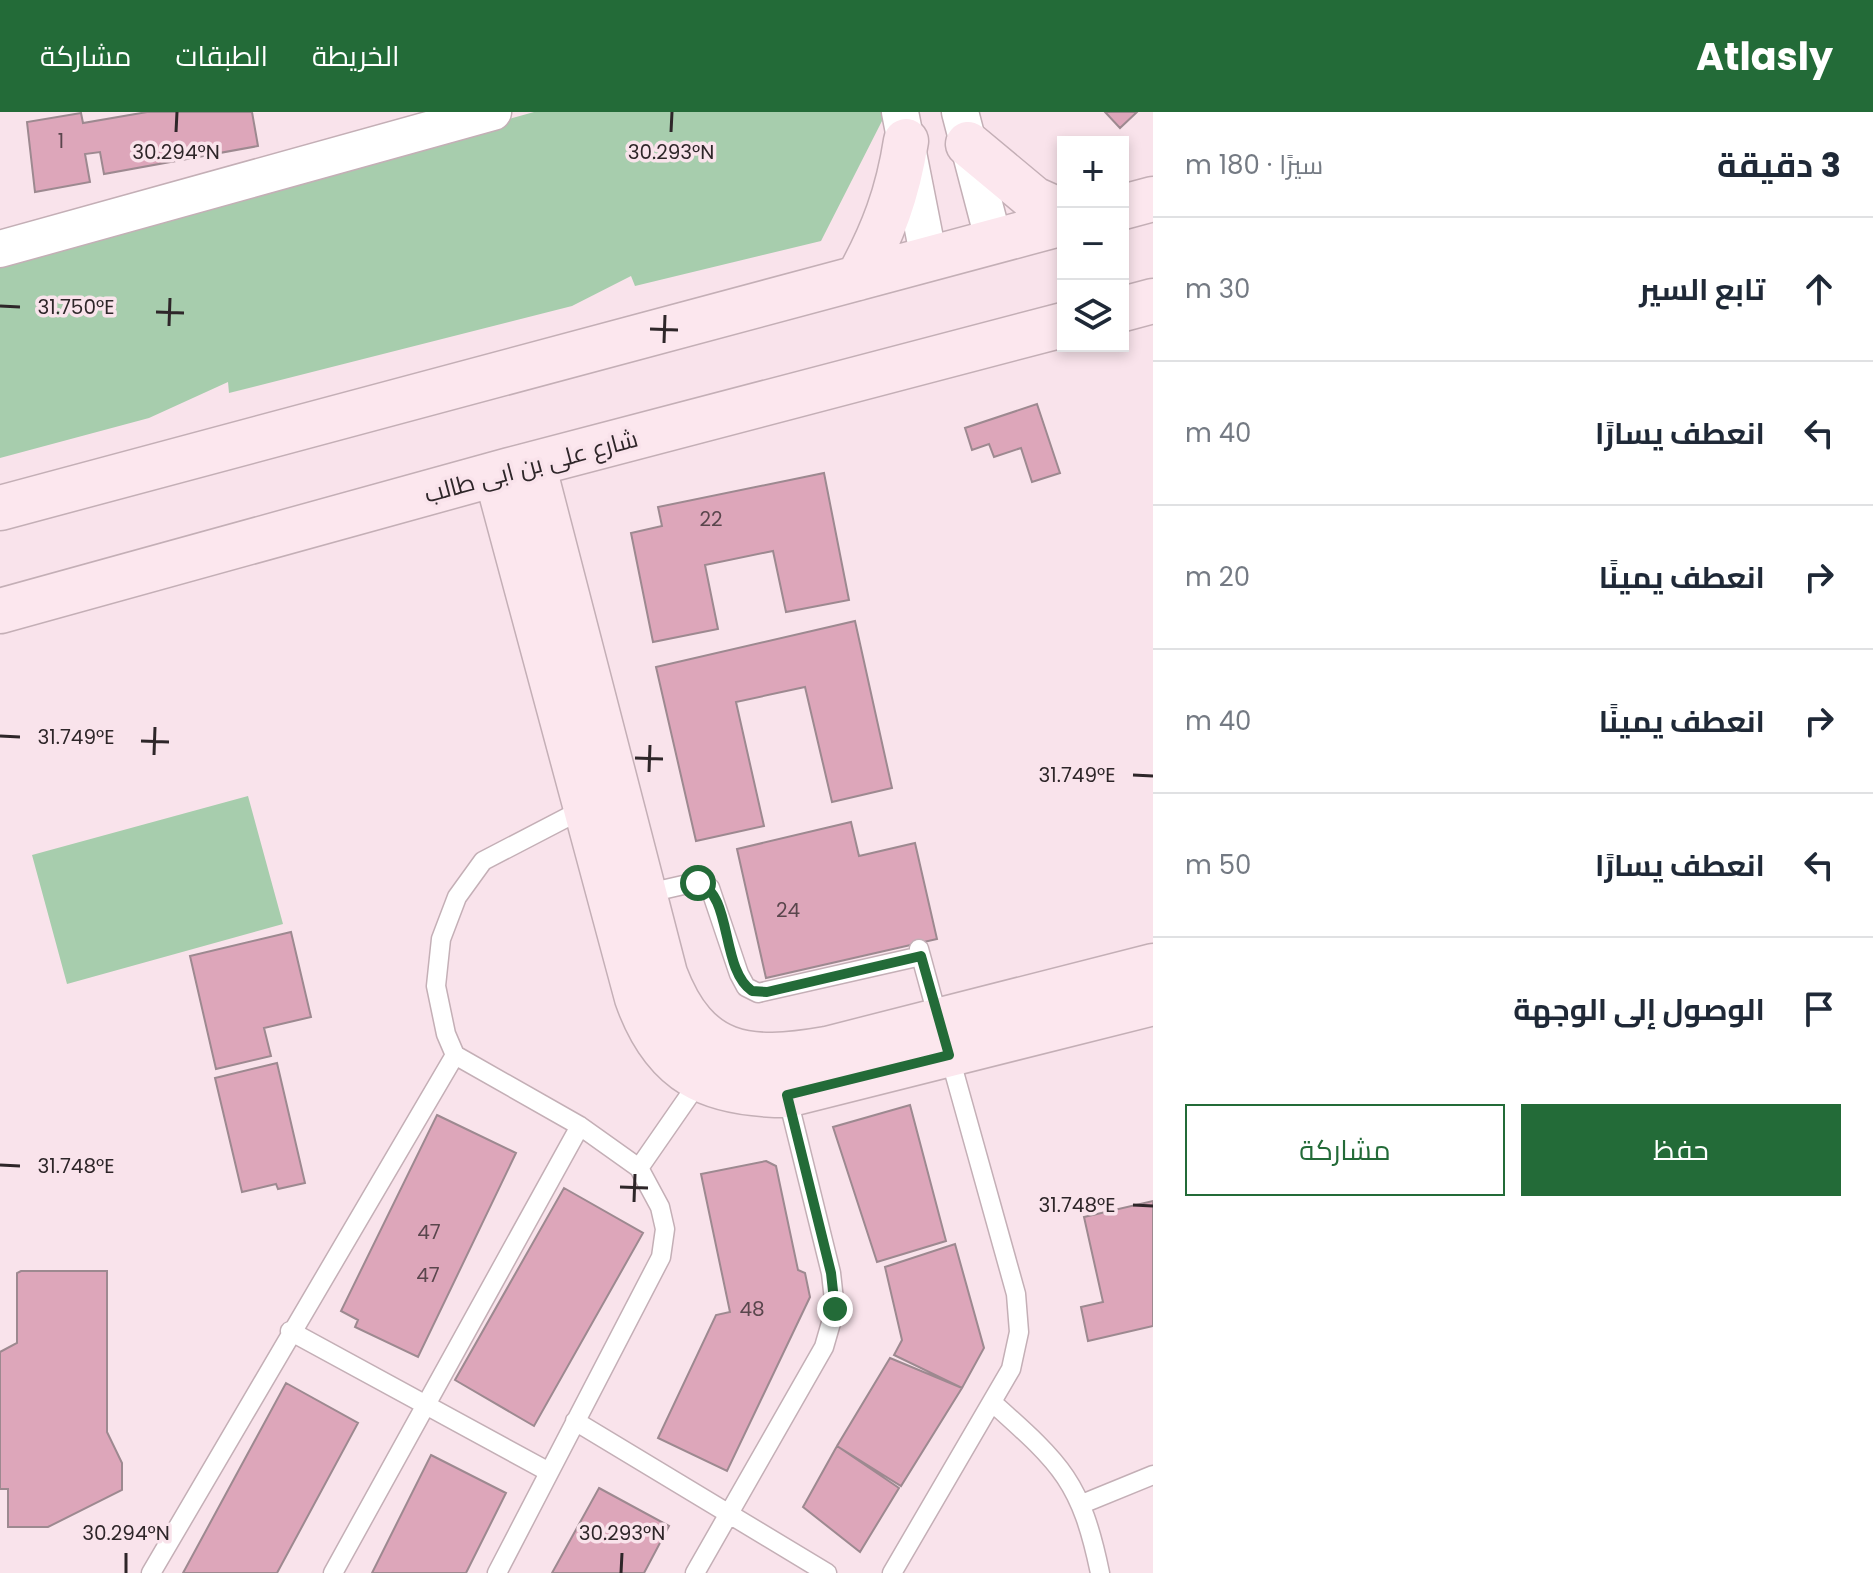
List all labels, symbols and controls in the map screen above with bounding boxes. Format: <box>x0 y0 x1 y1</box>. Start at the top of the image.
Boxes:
text: Atlasly <box>1696 30 1833 83</box>
text: مشاركة <box>40 37 131 76</box>
text: الطبقات <box>175 37 268 76</box>
text: الخريطة <box>312 37 399 76</box>
house number: 1 <box>58 127 64 155</box>
map controls <box>1057 136 1129 352</box>
button: + <box>1057 136 1129 208</box>
text: 30.294°N <box>132 138 220 166</box>
text: 30.293°N <box>628 138 714 166</box>
text: 3 دقيقة <box>1717 141 1841 189</box>
text: سيرًا · 180 m <box>1185 147 1323 183</box>
button: − <box>1057 208 1129 280</box>
icon: ahead <box>1797 267 1841 311</box>
text: تابع السير <box>1639 268 1765 311</box>
text: 30 m <box>1185 271 1250 307</box>
button: layers <box>1057 280 1129 352</box>
text: 31.750°E <box>38 293 114 321</box>
icon: left <box>1797 411 1841 455</box>
text: انعطف يسارًا <box>1595 412 1765 455</box>
text: 40 m <box>1185 415 1251 451</box>
street label: شارع على بن ابى طالب <box>420 422 642 510</box>
house number: 22 <box>700 505 723 533</box>
icon: right <box>1797 555 1841 599</box>
text: انعطف يمينًا <box>1599 556 1765 599</box>
text: 20 m <box>1185 559 1250 595</box>
icon: right <box>1797 699 1841 743</box>
text: انعطف يمينًا <box>1599 700 1765 743</box>
text: 40 m <box>1185 703 1251 739</box>
text: 31.749°E <box>38 723 114 751</box>
text: 31.749°E <box>1039 761 1115 789</box>
icon: left <box>1797 843 1841 887</box>
text: انعطف يسارًا <box>1595 844 1765 887</box>
text: 50 m <box>1185 847 1251 883</box>
route start <box>680 865 716 901</box>
house number: 24 <box>776 896 800 924</box>
icon: arrive <box>1797 987 1841 1031</box>
text: الوصول إلى الوجهة <box>1513 988 1765 1031</box>
button: مشاركة <box>1185 1104 1505 1196</box>
button: حفظ <box>1521 1104 1841 1196</box>
text: 31.748°E <box>38 1152 114 1180</box>
text: 31.748°E <box>1039 1191 1115 1219</box>
house number: 47 <box>417 1218 441 1246</box>
house number: 47 <box>416 1261 440 1289</box>
route end <box>817 1291 853 1327</box>
house number: 48 <box>739 1295 765 1323</box>
text: 30.294°N <box>82 1519 170 1547</box>
text: 30.293°N <box>579 1519 665 1547</box>

